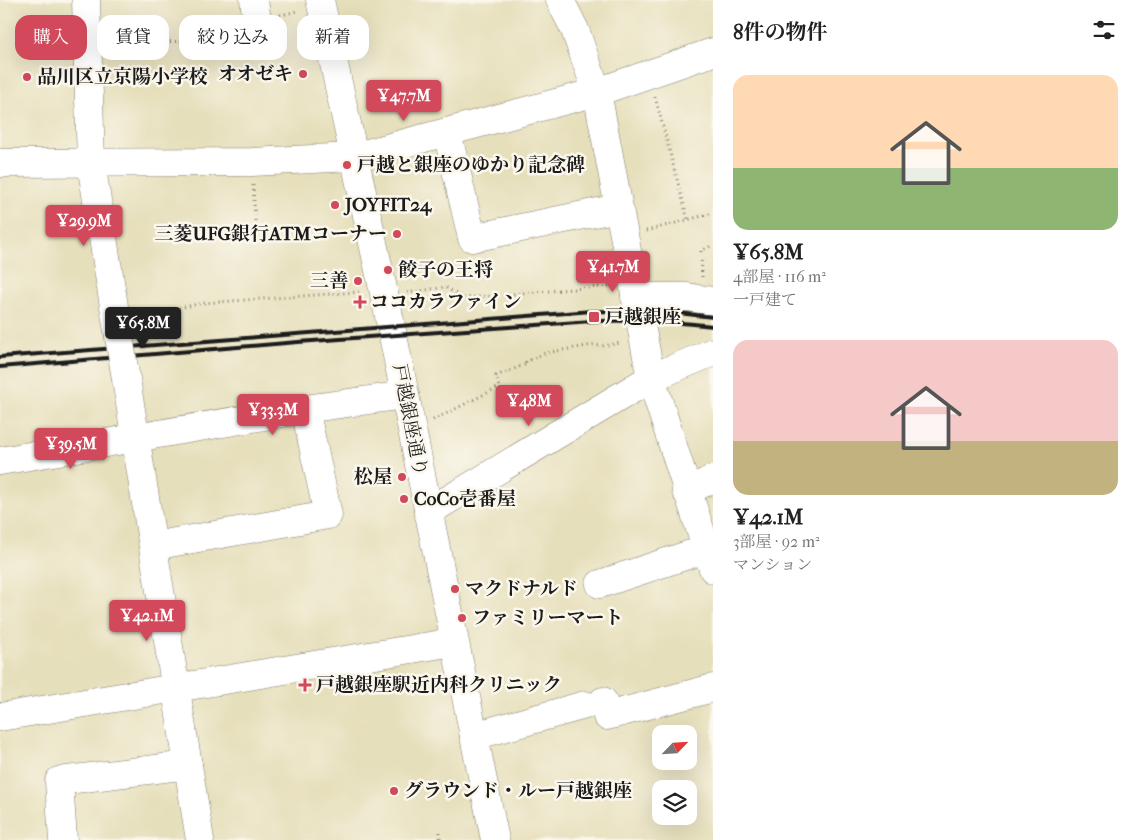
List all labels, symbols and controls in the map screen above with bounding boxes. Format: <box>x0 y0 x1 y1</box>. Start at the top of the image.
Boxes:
chip: 購入 <box>15 15 87 60</box>
chip: 賃貸 <box>97 15 169 60</box>
chip: 絞り込み <box>179 15 287 60</box>
chip: 新着 <box>297 15 369 60</box>
icon: filters <box>1090 16 1118 44</box>
text: 8件の物件 <box>733 20 828 44</box>
place label: オオゼキ <box>218 63 293 85</box>
place label: 品川区立京陽小学校 <box>37 66 208 88</box>
marker: オオゼキ <box>297 68 309 80</box>
marker: 品川区立京陽小学校 <box>21 71 33 83</box>
pin: ¥47.7M <box>363 80 445 122</box>
text: ¥47.7M <box>377 86 431 105</box>
icon: home <box>881 108 971 198</box>
place label: 戸越と銀座のゆかり記念碑 <box>357 154 585 176</box>
marker: 戸越と銀座のゆかり記念碑 <box>341 159 353 171</box>
place label: JOYFIT24 <box>343 194 432 216</box>
marker: JOYFIT24 <box>329 199 341 211</box>
pin: ¥29.9M <box>43 204 125 247</box>
text: ¥29.9M <box>57 211 111 230</box>
place label: 三菱UFG銀行ATMコーナー <box>155 223 387 245</box>
marker: 三菱UFG銀行ATMコーナー <box>391 228 403 240</box>
text: ¥65.8M <box>733 240 804 264</box>
pin: ¥41.7M <box>572 250 654 293</box>
text: ¥41.7M <box>587 257 639 276</box>
place label: 餃子の王将 <box>398 259 493 281</box>
marker: 餃子の王将 <box>382 264 394 276</box>
text: 4部屋 · 116 m² <box>733 267 826 286</box>
place label: 三善 <box>310 270 348 292</box>
marker: 三善 <box>352 275 364 287</box>
text: 一戸建て <box>733 290 797 309</box>
place label: ココカラファイン <box>370 291 522 313</box>
marker: ココカラファイン <box>354 296 366 308</box>
pin: ¥65.8M <box>102 306 184 349</box>
place label: 戸越銀座 <box>605 306 681 328</box>
marker: 戸越銀座 <box>587 310 601 324</box>
text: ¥65.8M <box>116 313 170 332</box>
street label: 戸越銀座通り <box>388 362 432 478</box>
icon: home <box>881 373 971 463</box>
pin: ¥48M <box>499 384 559 427</box>
text: ¥48M <box>507 391 551 410</box>
pin: ¥33.3M <box>232 394 314 436</box>
text: ¥33.3M <box>248 400 298 419</box>
pin: ¥39.5M <box>30 428 112 470</box>
text: ¥39.5M <box>45 434 97 453</box>
place label: 松屋 <box>354 466 392 488</box>
marker: 松屋 <box>396 471 408 483</box>
place label: CoCo壱番屋 <box>414 488 516 510</box>
marker: CoCo壱番屋 <box>398 493 410 505</box>
text: ¥42.1M <box>733 505 803 529</box>
text: 3部屋 · 92 m² <box>733 532 820 551</box>
text: マンション <box>733 555 812 574</box>
place label: マクドナルド <box>465 578 578 600</box>
marker: マクドナルド <box>449 583 461 595</box>
pin: ¥42.1M <box>106 600 188 642</box>
text: ¥42.1M <box>120 606 174 625</box>
place label: ファミリーマート <box>472 607 624 629</box>
marker: ファミリーマート <box>456 612 468 624</box>
place label: 戸越銀座駅近内科クリニック <box>316 674 562 696</box>
marker: 戸越銀座駅近内科クリニック <box>298 678 312 692</box>
north arrow <box>652 725 698 770</box>
map controls <box>652 725 697 825</box>
place label: グラウンド・ルー戸越銀座 <box>404 780 632 802</box>
button: layers <box>652 780 697 825</box>
marker: グラウンド・ルー戸越銀座 <box>388 785 400 797</box>

